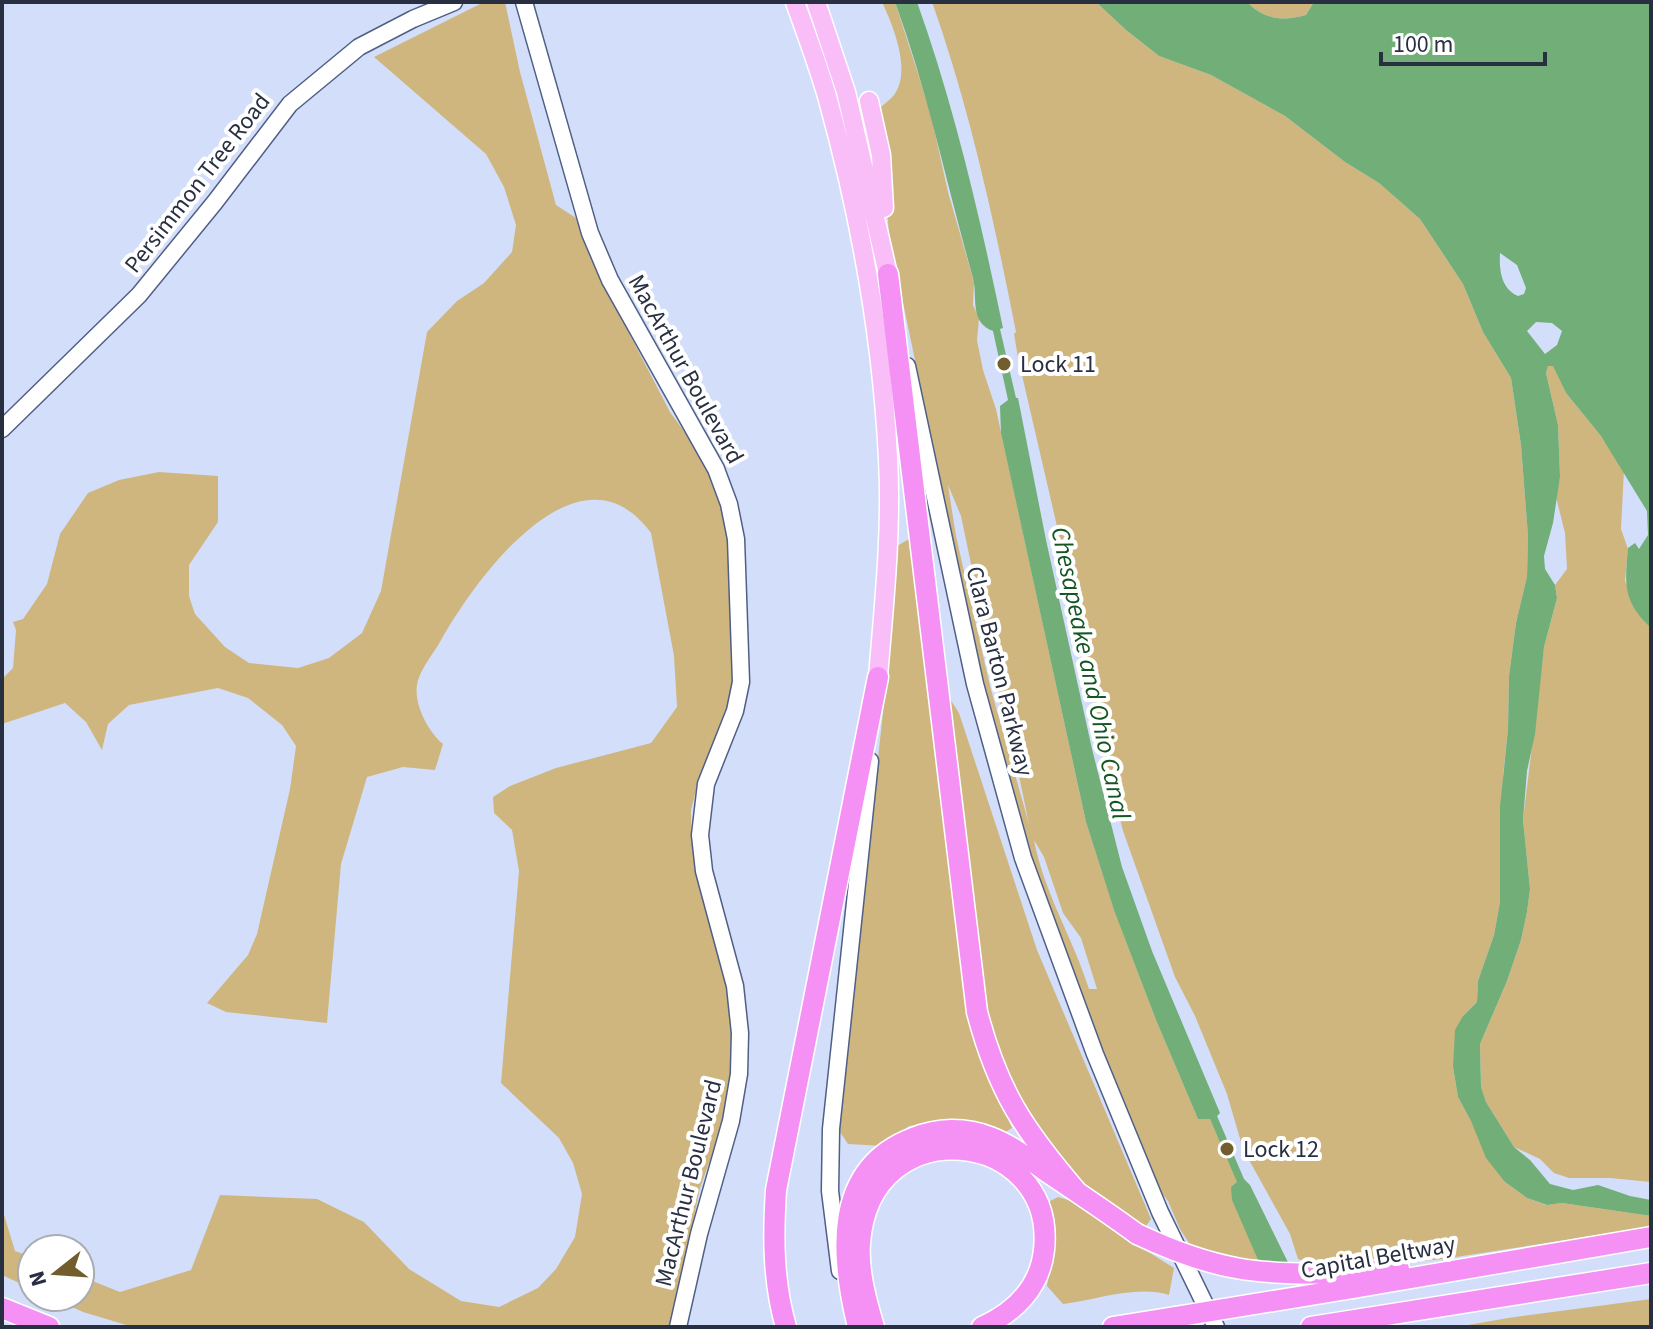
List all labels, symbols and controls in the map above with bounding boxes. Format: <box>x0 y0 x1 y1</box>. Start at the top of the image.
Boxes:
scale bar <box>1381 16 1545 66</box>
text: 100 m <box>1393 27 1453 62</box>
street label: Persimmon Tree Road <box>116 86 279 281</box>
street label: MacArthur Boulevard <box>619 268 752 470</box>
place label: Lock 11 <box>1020 347 1096 382</box>
marker: Lock 11 <box>995 355 1013 373</box>
water label: Chesapeake and Ohio Canal <box>1041 523 1140 823</box>
street label: Clara Barton Parkway <box>957 563 1043 780</box>
street label: MacArthur Boulevard <box>646 1076 731 1290</box>
place label: Lock 12 <box>1243 1132 1319 1167</box>
marker: Lock 12 <box>1218 1140 1236 1158</box>
street label: Capital Beltway <box>1298 1227 1458 1288</box>
north arrow <box>16 1233 96 1313</box>
text: N <box>20 1267 55 1290</box>

